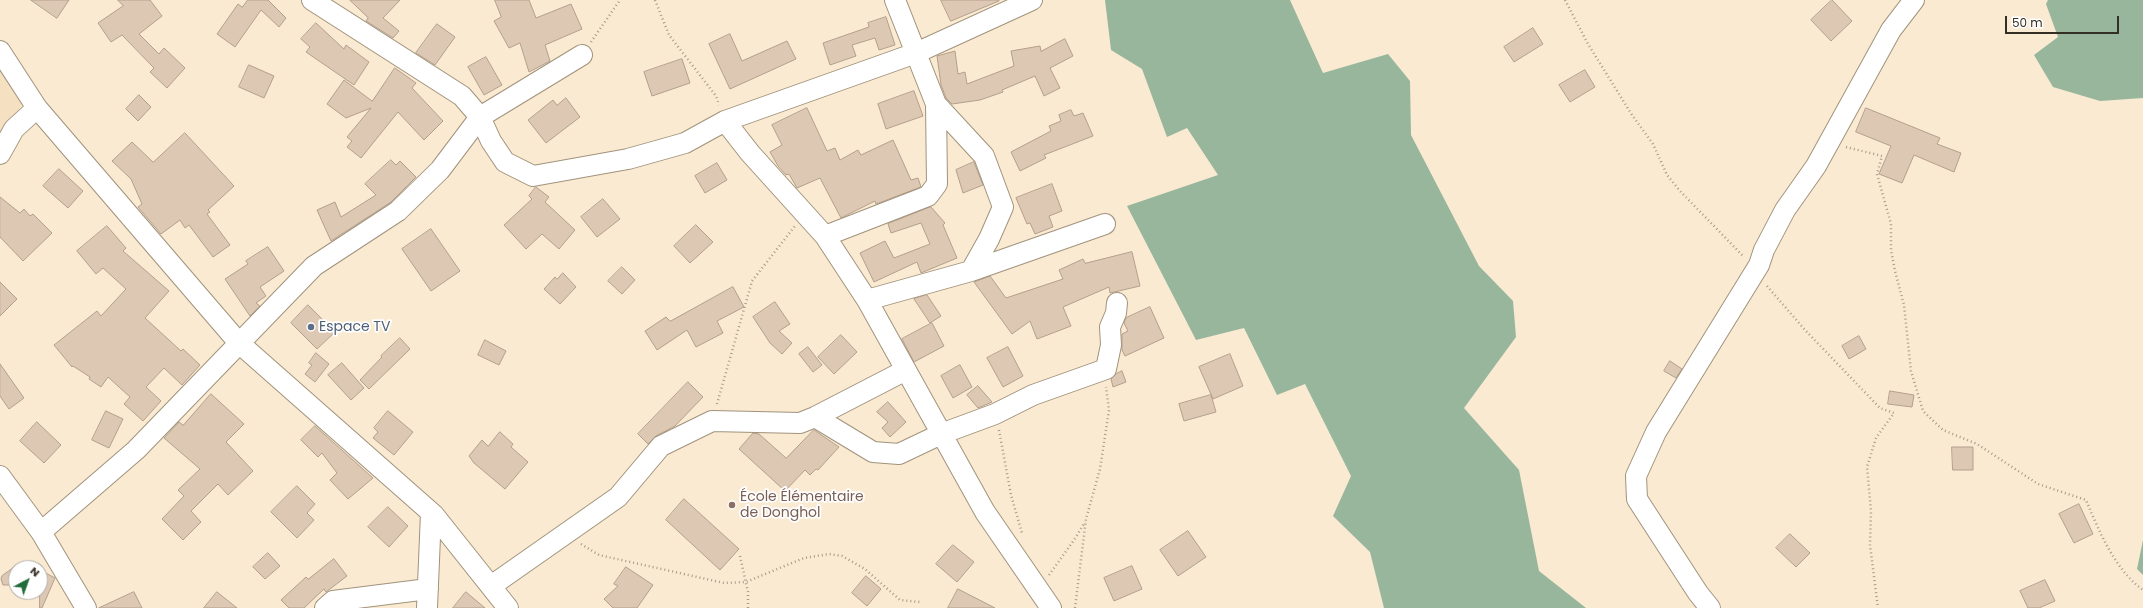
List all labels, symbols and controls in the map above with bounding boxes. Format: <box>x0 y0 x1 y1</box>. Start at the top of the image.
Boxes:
scale bar <box>2007 8 2121 34</box>
text: 50 m <box>2012 14 2043 31</box>
place label: Espace TV <box>319 319 390 335</box>
marker: Espace TV <box>306 322 316 332</box>
place label: École Élémentaire de Donghol <box>740 489 864 522</box>
marker: École Élémentaire de Donghol <box>727 500 737 510</box>
north arrow <box>8 560 48 600</box>
text: N <box>27 563 44 580</box>

